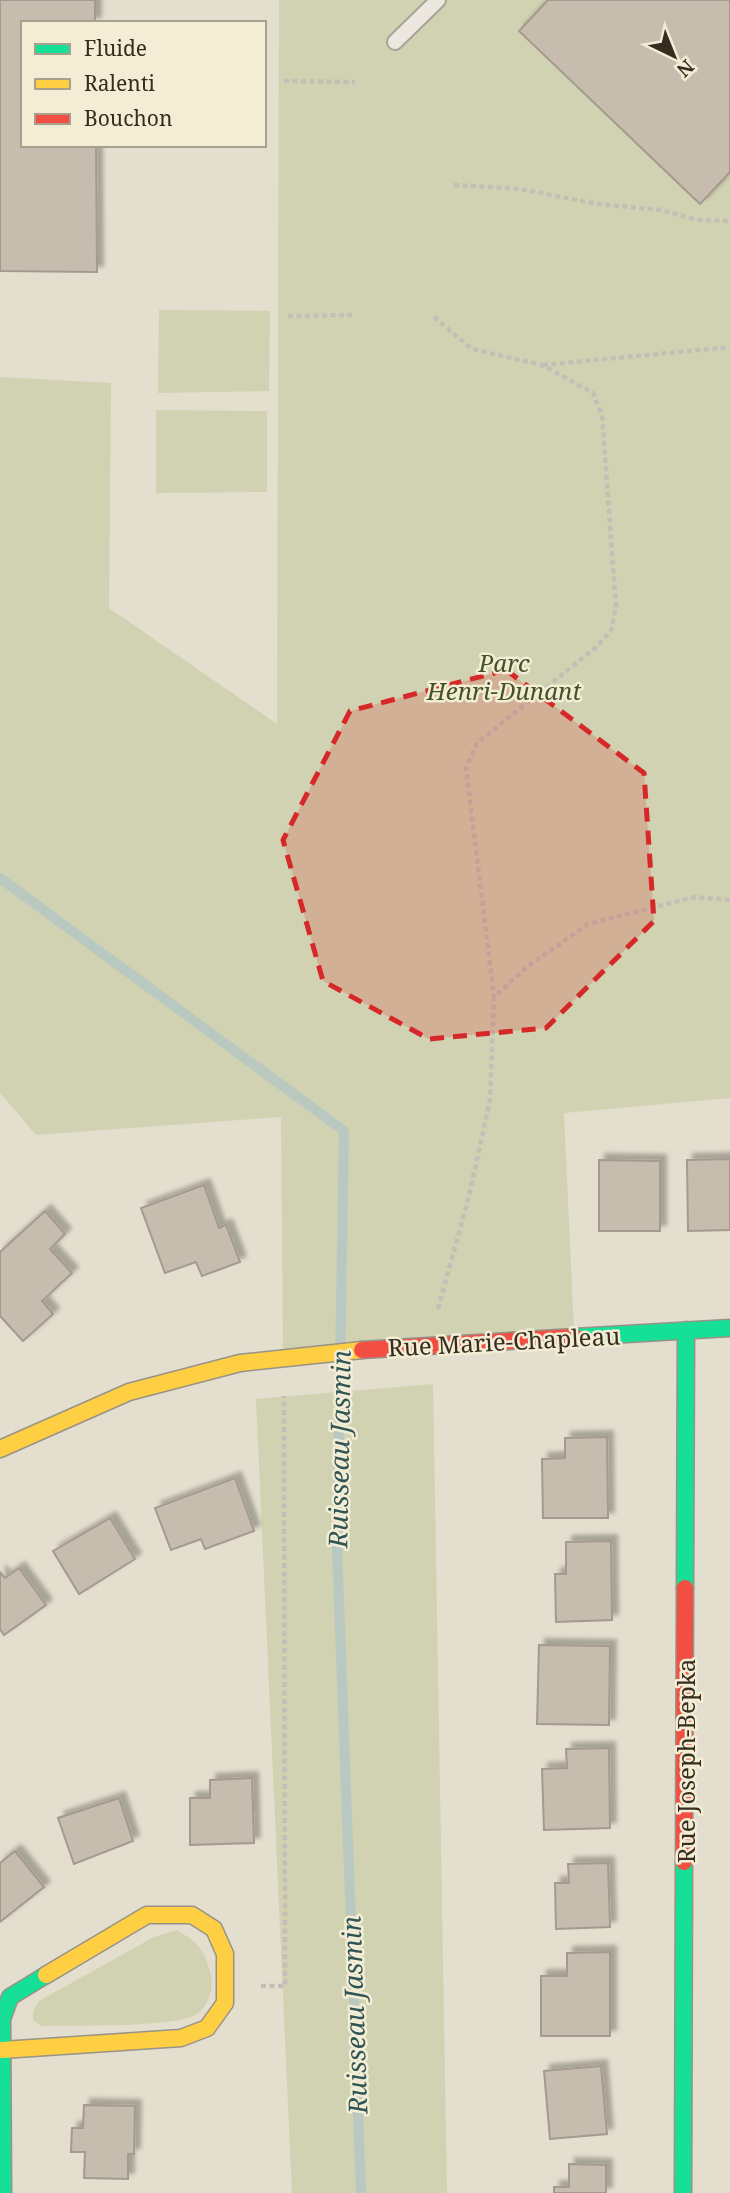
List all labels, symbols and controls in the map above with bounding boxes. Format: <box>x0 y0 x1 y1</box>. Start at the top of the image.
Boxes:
legend <box>21 21 266 147</box>
north arrow <box>639 21 709 91</box>
text: Fluide <box>84 34 147 62</box>
text: N <box>671 54 700 83</box>
text: Ralenti <box>84 69 155 97</box>
text: Bouchon <box>84 104 173 132</box>
park label: Parc Henri-Dunant <box>426 646 581 707</box>
street label: Rue Marie-Chapleau <box>387 1318 621 1364</box>
water label: Ruisseau Jasmin <box>319 1349 359 1549</box>
street label: Rue Joseph-Bepka <box>669 1659 702 1863</box>
water label: Ruisseau Jasmin <box>333 1915 375 2116</box>

